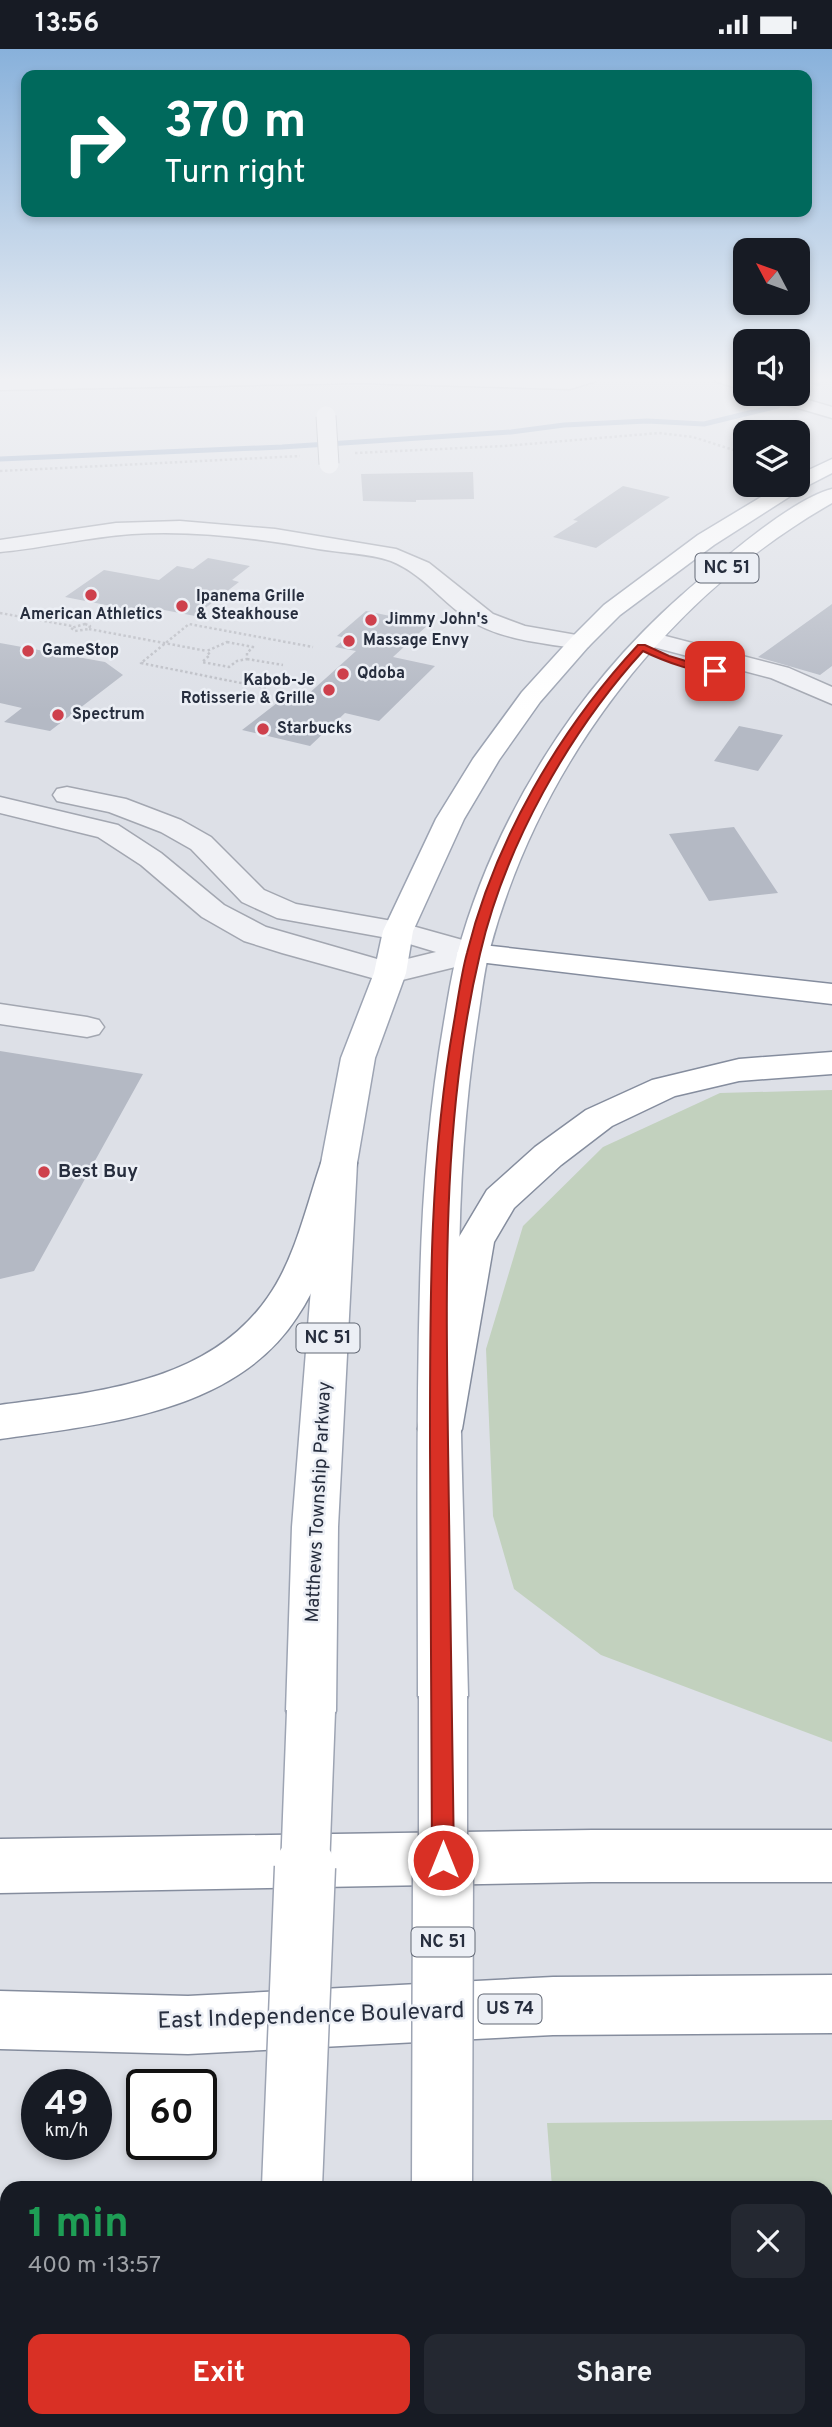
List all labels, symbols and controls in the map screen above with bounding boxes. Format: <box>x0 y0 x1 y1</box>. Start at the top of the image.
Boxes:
text: 13:56 <box>35 8 99 41</box>
text: 370 m <box>164 93 306 155</box>
icon: right <box>49 98 140 189</box>
text: Turn right <box>164 154 306 194</box>
north arrow <box>733 238 810 315</box>
map controls <box>733 238 810 497</box>
button: sound <box>733 329 810 406</box>
button: layers <box>733 420 810 497</box>
road number: NC 51 <box>696 553 758 583</box>
marker: American Athletics <box>83 587 99 603</box>
place label: Ipanema Grille & Steakhouse <box>196 587 305 625</box>
marker: Ipanema Grille & Steakhouse <box>174 598 190 614</box>
place label: American Athletics <box>19 605 163 625</box>
place label: Jimmy John's <box>385 610 488 630</box>
marker: Jimmy John's <box>363 612 379 628</box>
place label: Massage Envy <box>363 631 469 651</box>
marker: Massage Envy <box>341 633 357 649</box>
place label: GameStop <box>42 641 119 661</box>
pin <box>685 641 745 701</box>
marker: GameStop <box>20 643 36 659</box>
icon: arrive <box>696 652 734 690</box>
place label: Qdoba <box>357 664 405 684</box>
marker: Qdoba <box>335 666 351 682</box>
place label: Kabob-Je Rotisserie & Grille <box>181 671 315 709</box>
marker: Kabob-Je Rotisserie & Grille <box>321 682 337 698</box>
place label: Spectrum <box>72 705 145 725</box>
marker: Spectrum <box>50 707 66 723</box>
place label: Starbucks <box>277 719 352 739</box>
marker: Starbucks <box>255 721 271 737</box>
place label: Best Buy <box>58 1160 138 1184</box>
marker: Best Buy <box>36 1164 52 1180</box>
road number: NC 51 <box>296 1323 360 1353</box>
street label: Matthews Township Parkway <box>301 1381 337 1623</box>
position arrow <box>406 1823 480 1897</box>
road number: NC 51 <box>412 1928 474 1957</box>
road number: US 74 <box>478 1995 542 2023</box>
street label: East Independence Boulevard <box>157 1997 465 2037</box>
speed limit sign: 60 <box>126 2069 217 2160</box>
text: 49 <box>44 2083 89 2127</box>
text: km/h <box>45 2120 88 2143</box>
text: 1 min <box>28 2199 129 2252</box>
button: close <box>731 2204 805 2278</box>
text: 400 m · 13:57 <box>28 2252 161 2281</box>
button: Exit <box>28 2334 410 2414</box>
button: Share <box>424 2334 805 2414</box>

